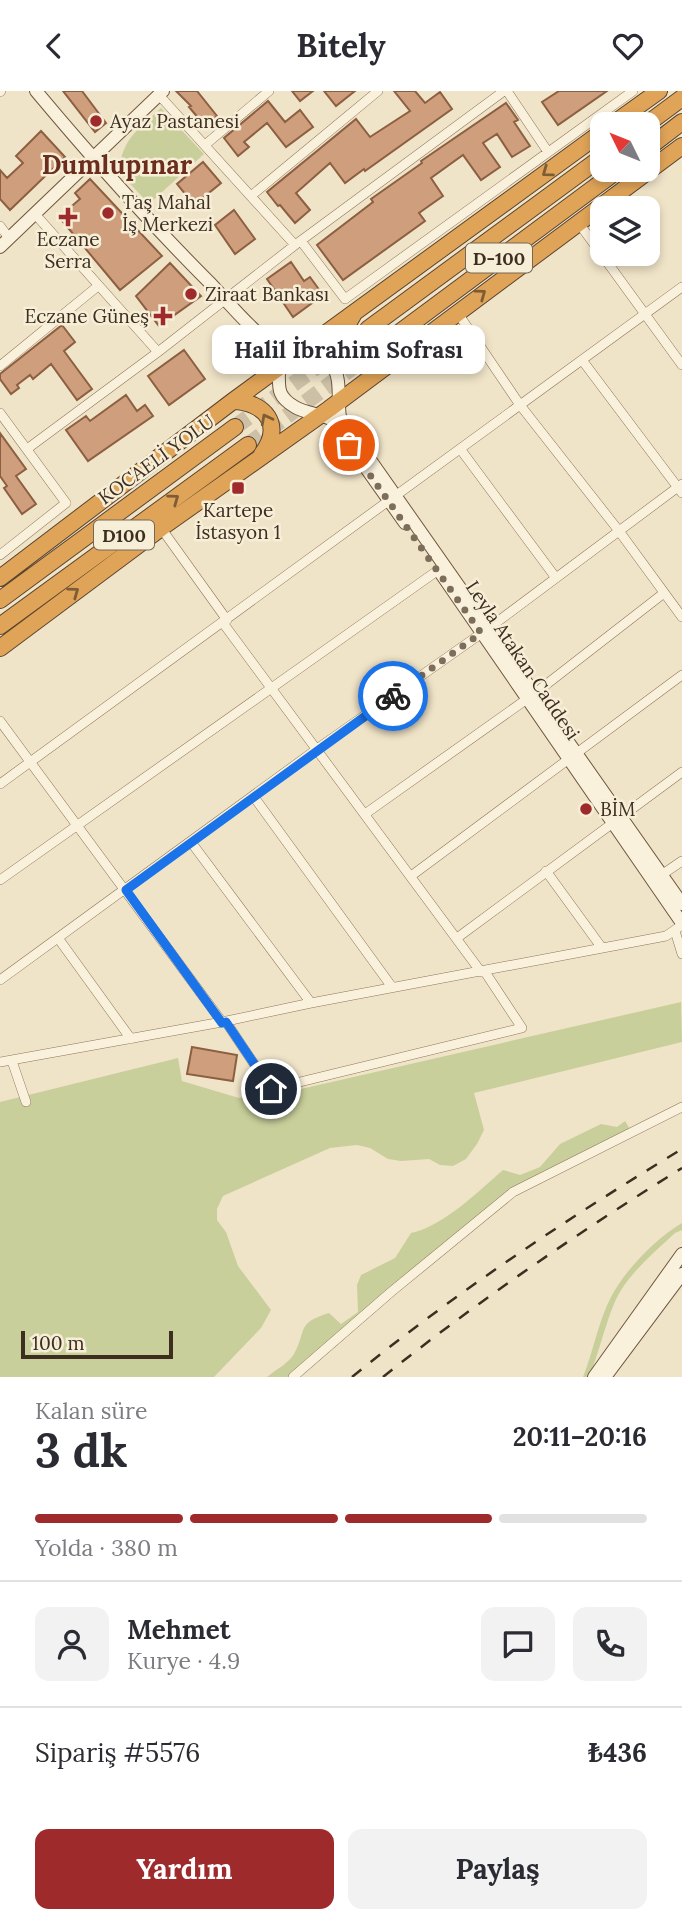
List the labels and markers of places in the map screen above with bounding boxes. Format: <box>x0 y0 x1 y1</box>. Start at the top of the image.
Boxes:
place label: Ayaz Pastanesi <box>109 109 239 133</box>
marker: Ayaz Pastanesi <box>88 113 104 129</box>
place label: Taş Mahal İş Merkezi <box>122 190 213 236</box>
marker: Taş Mahal İş Merkezi <box>100 205 116 221</box>
marker: Eczane Serra <box>60 209 76 225</box>
place label: Eczane Serra <box>36 227 100 273</box>
place label: Ziraat Bankası <box>205 282 329 306</box>
marker: Ziraat Bankası <box>183 286 199 302</box>
place label: Eczane Güneş <box>24 304 149 328</box>
marker: Eczane Güneş <box>155 308 171 324</box>
callout: Halil İbrahim Sofrası <box>212 326 486 375</box>
pin <box>319 415 379 475</box>
marker: Kartepe İstasyon 1 <box>230 480 246 496</box>
place label: Kartepe İstasyon 1 <box>195 498 281 544</box>
place label: BİM <box>600 797 635 821</box>
marker: BİM <box>578 801 594 817</box>
pin <box>241 1059 301 1119</box>

